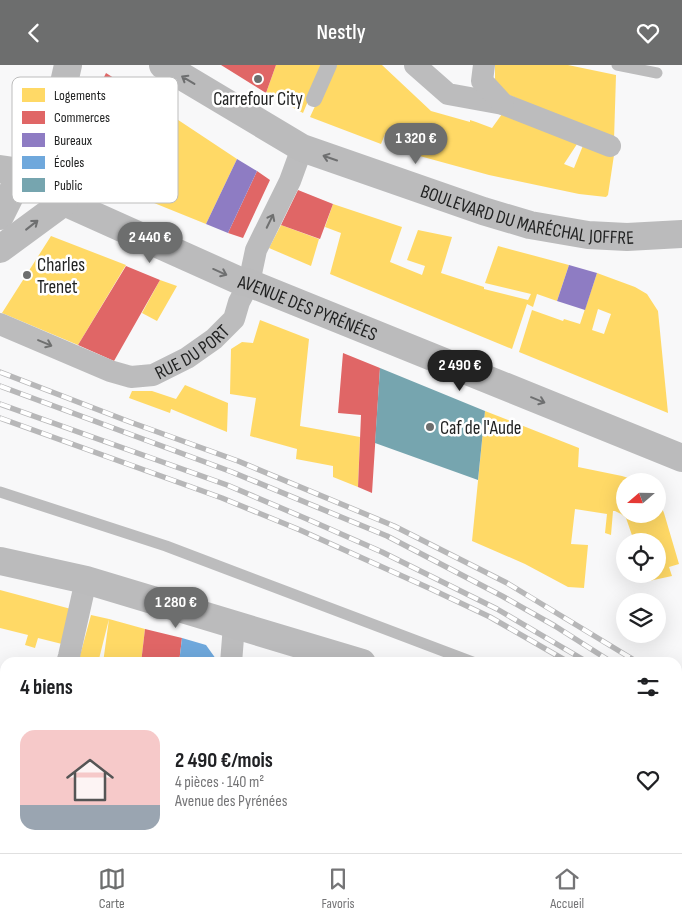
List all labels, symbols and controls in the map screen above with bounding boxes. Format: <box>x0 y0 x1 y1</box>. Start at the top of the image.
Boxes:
icon: back <box>20 19 48 47</box>
text: Nestly <box>316 19 366 46</box>
icon: heart <box>634 19 662 47</box>
marker: Carrefour City <box>252 73 264 85</box>
one-way arrow <box>182 75 196 85</box>
legend <box>12 77 178 203</box>
text: Logements <box>54 87 106 104</box>
place label: Carrefour City <box>213 88 304 111</box>
text: Commerces <box>54 109 110 126</box>
pin: 1 320 € <box>370 123 462 165</box>
text: 1 320 € <box>395 129 437 148</box>
text: Bureaux <box>54 132 93 149</box>
one-way arrow <box>323 153 339 162</box>
text: Écoles <box>54 154 84 171</box>
text: Public <box>54 177 83 194</box>
street label: BOULEVARD DU MARÉCHAL JOFFRE <box>417 180 635 250</box>
one-way arrow <box>266 214 276 229</box>
one-way arrow <box>25 220 38 231</box>
pin: 2 440 € <box>104 221 196 264</box>
text: 2 440 € <box>129 228 171 247</box>
place label: Charles Trenet <box>37 254 85 299</box>
one-way arrow <box>212 268 227 278</box>
marker: Charles Trenet <box>21 269 33 281</box>
street label: AVENUE DES PYRÉNÉES <box>235 271 380 347</box>
street label: RUE DU PORT <box>151 320 235 385</box>
one-way arrow <box>37 338 52 348</box>
pin: 2 490 € <box>414 349 506 392</box>
text: 2 490 € <box>439 356 481 375</box>
one-way arrow <box>530 396 545 406</box>
place label: Caf de l'Aude <box>440 417 521 440</box>
marker: Caf de l'Aude <box>424 421 436 433</box>
north arrow <box>616 473 666 523</box>
map controls <box>616 473 666 643</box>
button: locate <box>616 533 666 583</box>
pin: 1 280 € <box>130 587 222 629</box>
text: 1 280 € <box>155 593 197 612</box>
button: layers <box>616 593 666 643</box>
icon: filters <box>634 673 662 701</box>
text: 4 biens <box>20 675 73 700</box>
text: 2 490 €/mois <box>175 748 273 773</box>
icon: home <box>60 750 120 810</box>
icon: heart <box>634 766 662 794</box>
text: 4 pièces · 140 m² <box>175 773 264 792</box>
text: Avenue des Pyrénées <box>175 792 287 811</box>
tab: Carte <box>98 865 126 912</box>
tab: Favoris <box>321 865 355 912</box>
tab: Accueil <box>550 865 584 912</box>

